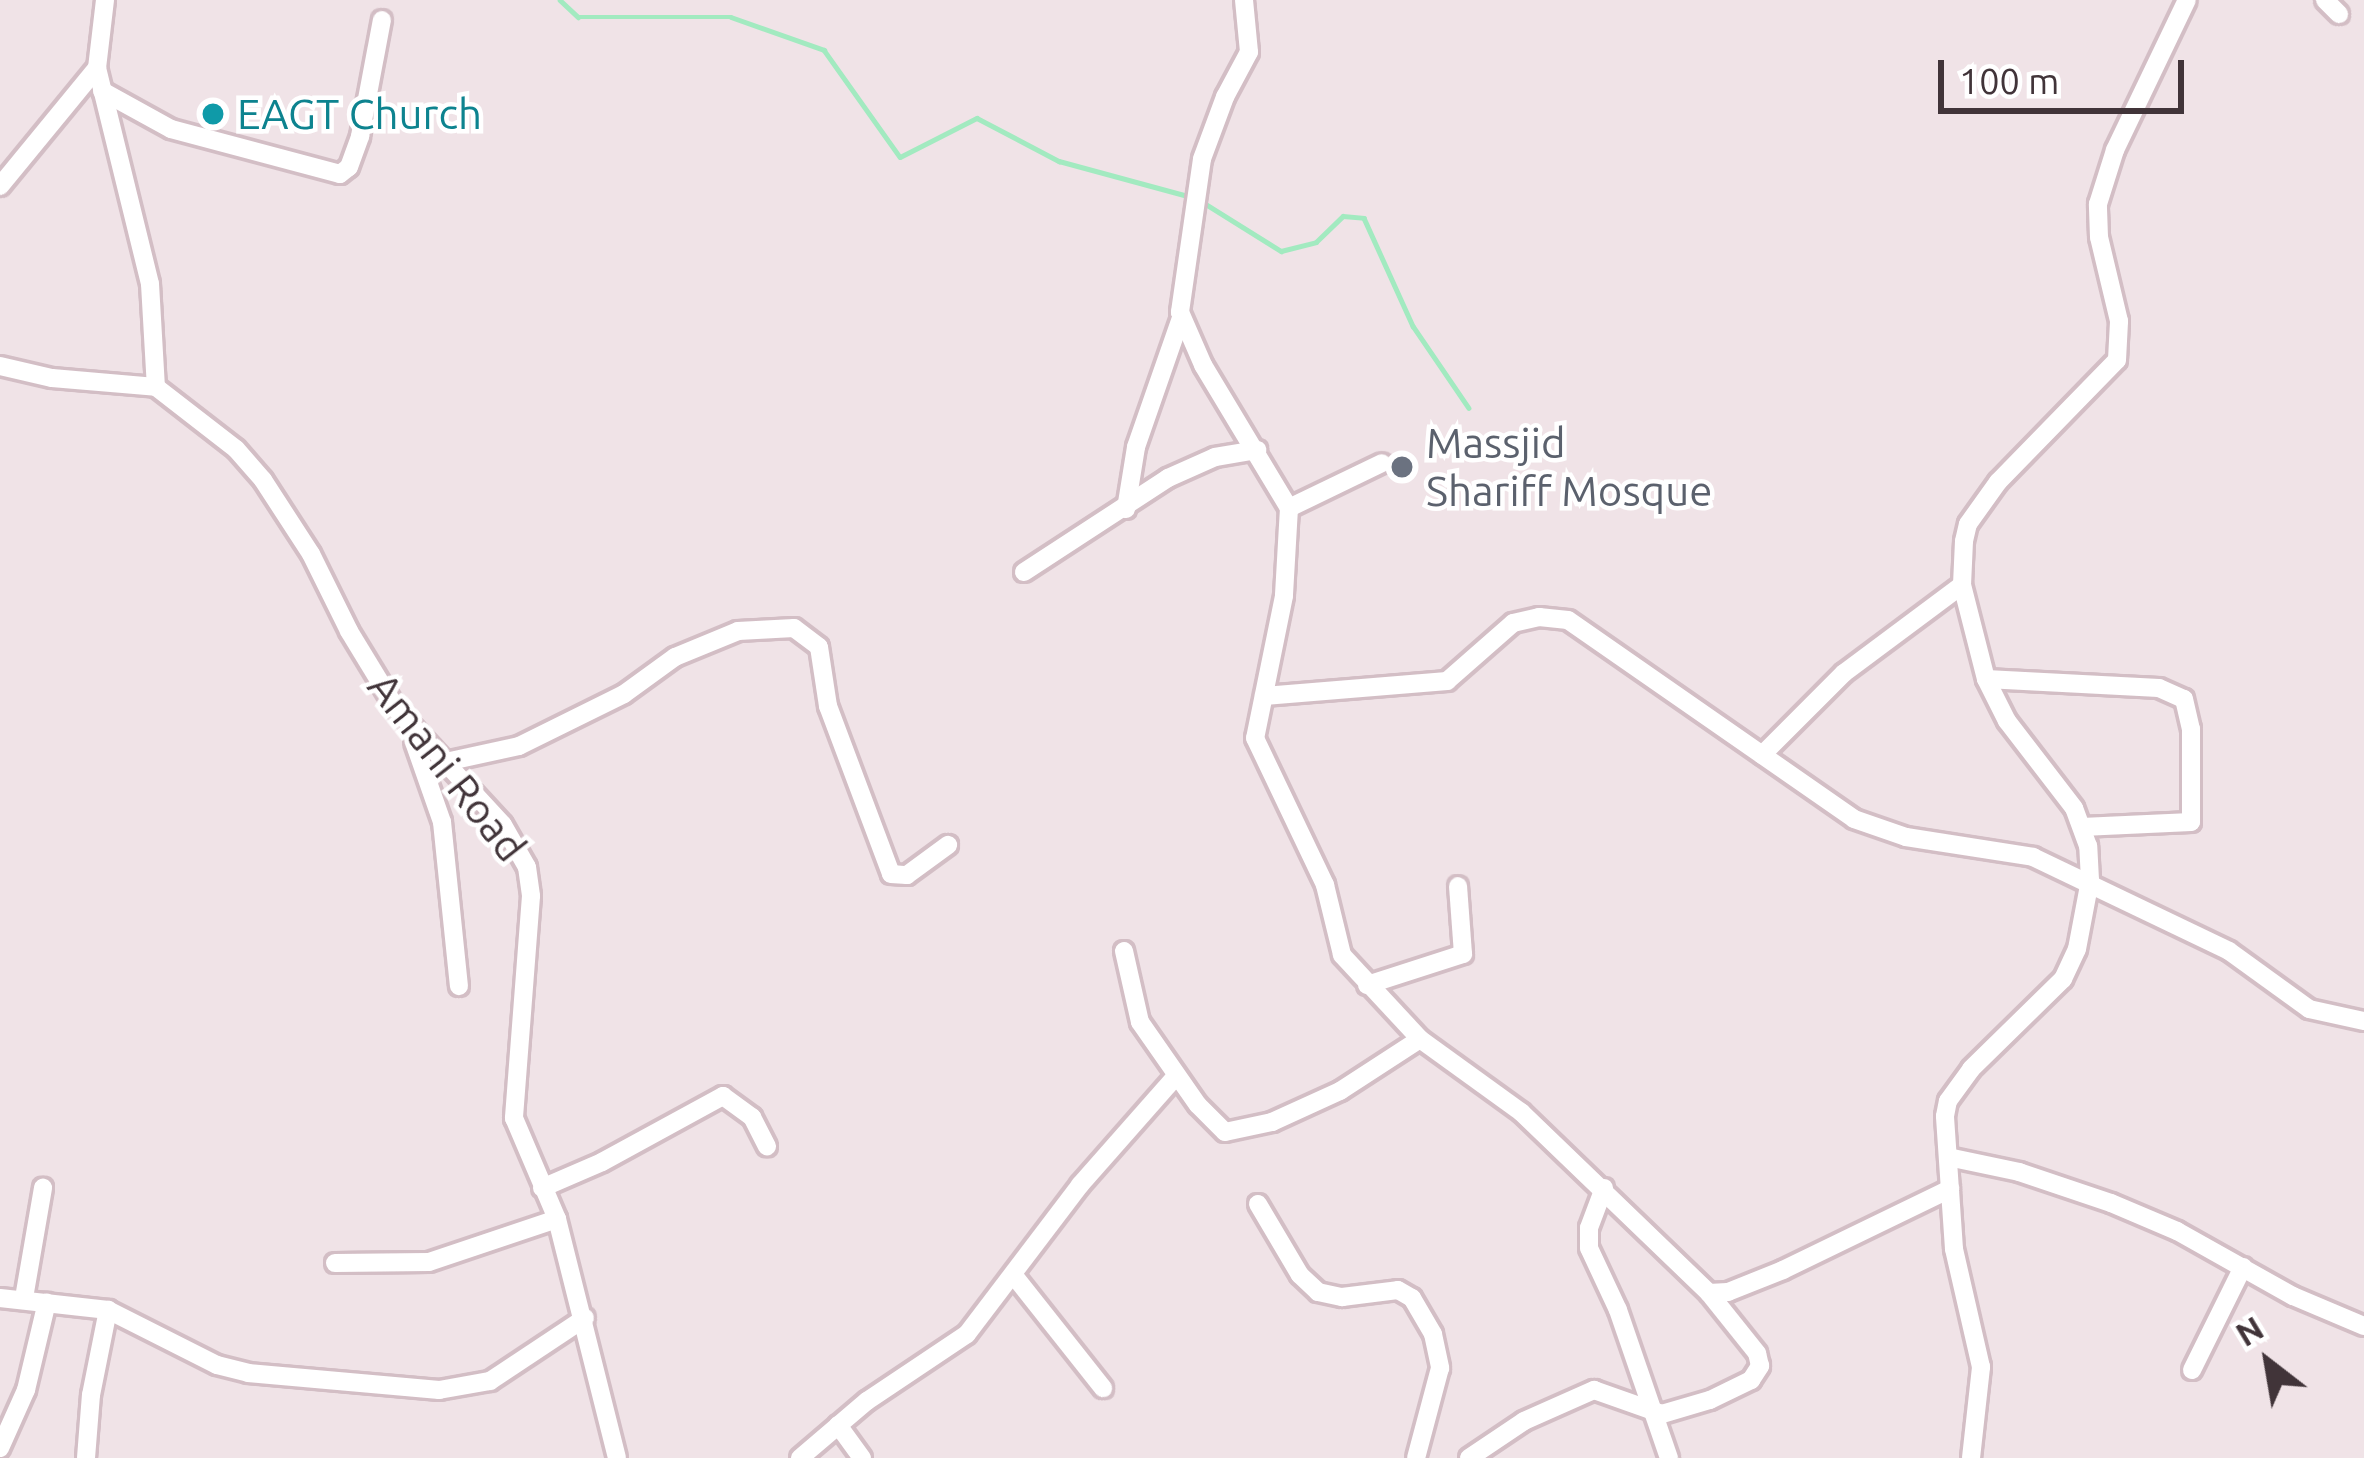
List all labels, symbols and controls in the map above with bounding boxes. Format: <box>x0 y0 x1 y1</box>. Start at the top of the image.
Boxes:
scale bar <box>1944 36 2190 110</box>
text: 100 m <box>1959 60 2059 101</box>
place label: EAGT Church <box>237 89 482 139</box>
marker: EAGT Church <box>200 101 226 127</box>
place label: Massjid Shariff Mosque <box>1426 418 1712 516</box>
marker: Massjid Shariff Mosque <box>1389 454 1415 480</box>
street label: Amani Road <box>358 663 536 871</box>
north arrow <box>2208 1302 2328 1422</box>
text: N <box>2229 1309 2269 1353</box>

